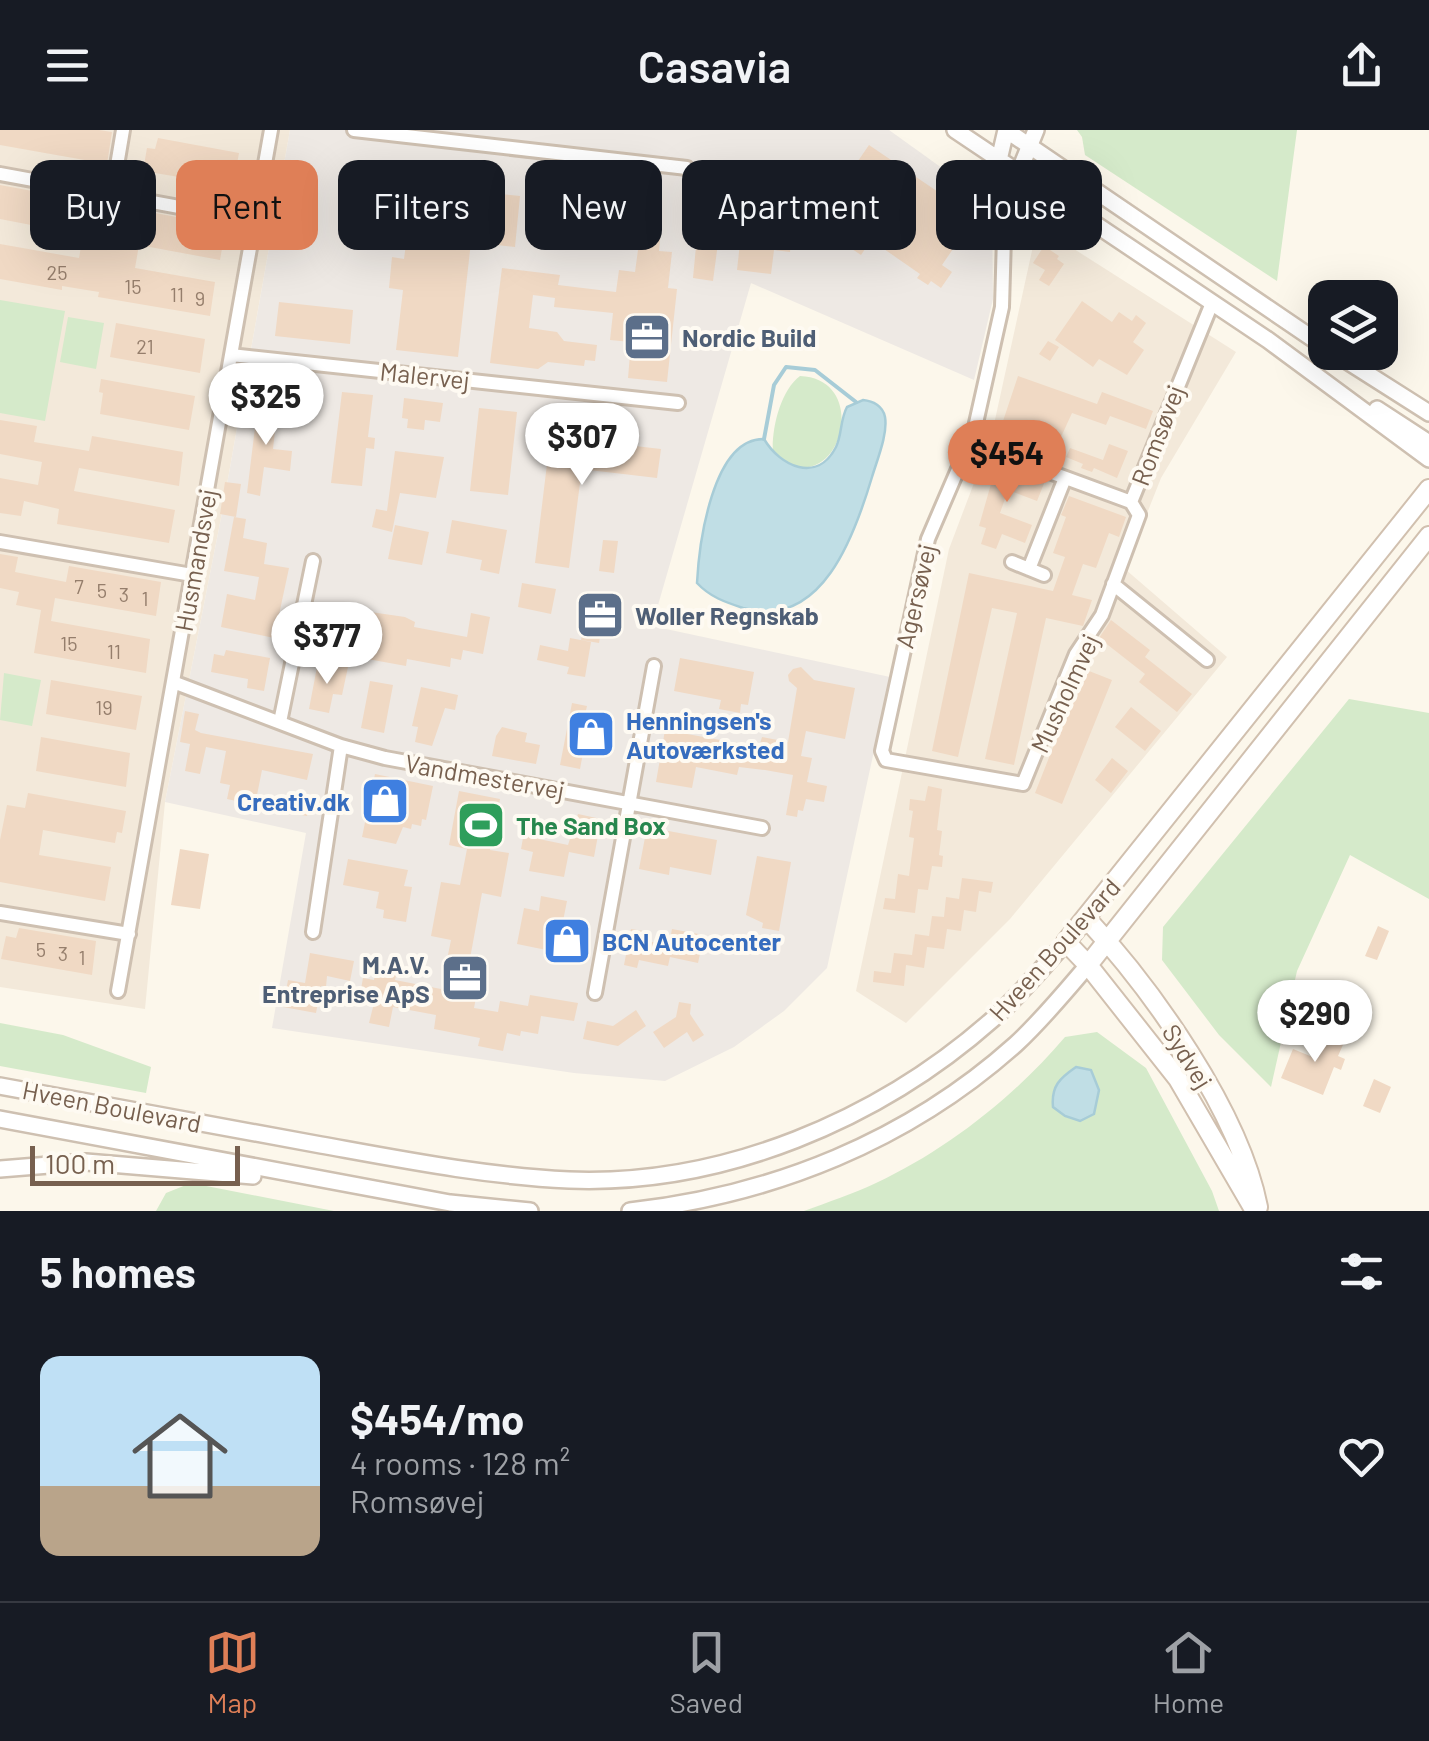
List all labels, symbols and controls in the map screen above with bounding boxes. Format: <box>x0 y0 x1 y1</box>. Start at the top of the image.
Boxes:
icon: menu <box>40 38 95 93</box>
text: Casavia <box>638 38 791 92</box>
icon: share <box>1334 38 1389 93</box>
chip: Buy <box>30 160 156 250</box>
chip: Rent <box>176 160 318 250</box>
chip: Filters <box>338 160 505 250</box>
chip: New <box>525 160 662 250</box>
chip: Apartment <box>682 160 916 250</box>
chip: House <box>936 160 1102 250</box>
house number: 25 <box>47 260 68 284</box>
house number: 15 <box>124 274 142 298</box>
map controls <box>1308 280 1398 370</box>
button: layers <box>1308 280 1398 370</box>
house number: 11 <box>170 282 184 306</box>
house number: 9 <box>195 286 205 310</box>
office icon: Nordic Build <box>621 311 673 363</box>
place label: Nordic Build <box>682 322 816 352</box>
house number: 21 <box>136 334 154 358</box>
street label: Malervej <box>378 355 472 395</box>
pin: $325 <box>207 363 325 448</box>
text: $325 <box>231 376 301 414</box>
street label: Romsøvej <box>1124 381 1190 489</box>
pin: $307 <box>523 403 641 488</box>
text: $307 <box>547 416 617 454</box>
pin: $454 <box>948 420 1066 505</box>
text: $454 <box>970 433 1044 471</box>
street label: Husmandsvej <box>168 486 222 634</box>
street label: Agersøvej <box>888 541 942 651</box>
house number: 7 <box>74 574 84 598</box>
house number: 5 <box>97 578 107 602</box>
house number: 3 <box>119 582 129 606</box>
house number: 1 <box>142 586 149 610</box>
office icon: Woller Regnskab <box>574 589 626 641</box>
place label: Woller Regnskab <box>635 600 819 630</box>
pin: $377 <box>268 602 386 687</box>
text: $377 <box>293 615 361 653</box>
street label: Musholmvej <box>1023 629 1105 757</box>
house number: 15 <box>60 631 78 655</box>
house number: 11 <box>107 639 121 663</box>
house number: 19 <box>95 695 113 719</box>
place label: Henningsen's Autoværksted <box>626 705 785 764</box>
shop icon: Henningsen's Autoværksted <box>565 708 617 760</box>
street label: Vandmestervej <box>403 747 567 805</box>
shop icon: Creativ.dk <box>359 775 411 827</box>
place label: Creativ.dk <box>237 786 350 816</box>
sports icon: The Sand Box <box>455 799 507 851</box>
place label: The Sand Box <box>516 810 666 840</box>
street label: Hveen Boulevard <box>982 872 1126 1026</box>
shop icon: BCN Autocenter <box>541 915 593 967</box>
place label: BCN Autocenter <box>602 926 782 956</box>
house number: 5 <box>36 937 46 961</box>
house number: 3 <box>58 941 68 965</box>
house number: 1 <box>79 945 86 969</box>
place label: M.A.V. Entreprise ApS <box>262 949 430 1008</box>
office icon: M.A.V. Entreprise ApS <box>439 952 491 1004</box>
pin: $290 <box>1256 980 1374 1065</box>
text: $290 <box>1279 993 1351 1031</box>
street label: Sydvej <box>1157 1018 1219 1094</box>
street label: Hveen Boulevard <box>20 1074 204 1138</box>
scale bar <box>30 1141 240 1186</box>
text: 100 m <box>45 1146 115 1180</box>
icon: filters <box>1334 1244 1389 1299</box>
text: 5 homes <box>40 1246 196 1296</box>
text: $454/mo <box>350 1393 524 1443</box>
icon: home <box>120 1396 240 1516</box>
icon: heart <box>1334 1429 1389 1484</box>
text: 4 rooms · 128 m² <box>350 1443 570 1481</box>
text: Romsøvej <box>350 1481 485 1519</box>
tab: Map <box>205 1625 260 1719</box>
tab: Saved <box>670 1625 743 1719</box>
tab: Home <box>1153 1625 1224 1719</box>

